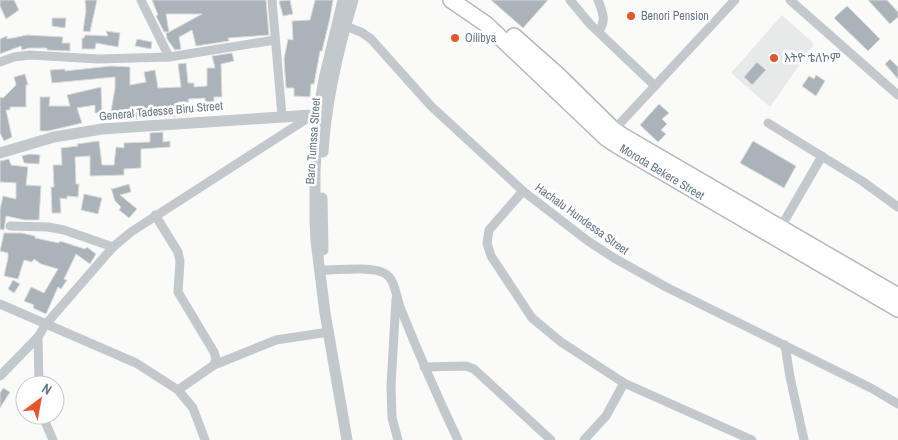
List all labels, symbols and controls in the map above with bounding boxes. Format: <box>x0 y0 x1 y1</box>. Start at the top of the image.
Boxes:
place label: Benori Pension <box>641 8 709 24</box>
marker: Benori Pension <box>625 10 637 22</box>
place label: Oilibya <box>465 30 497 46</box>
marker: Oilibya <box>449 32 461 44</box>
place label: እትዮ ቴለኮም <box>784 50 841 66</box>
marker: እትዮ ቴለኮም <box>768 52 780 64</box>
street label: Baro Tumssa Street <box>302 97 324 185</box>
street label: General Tadesse Biru Street <box>98 98 224 124</box>
street label: Moroda Bekere Street <box>617 140 708 204</box>
street label: Hachalu Hundessa Street <box>532 180 632 259</box>
north arrow <box>15 375 65 425</box>
text: N <box>39 379 55 399</box>

